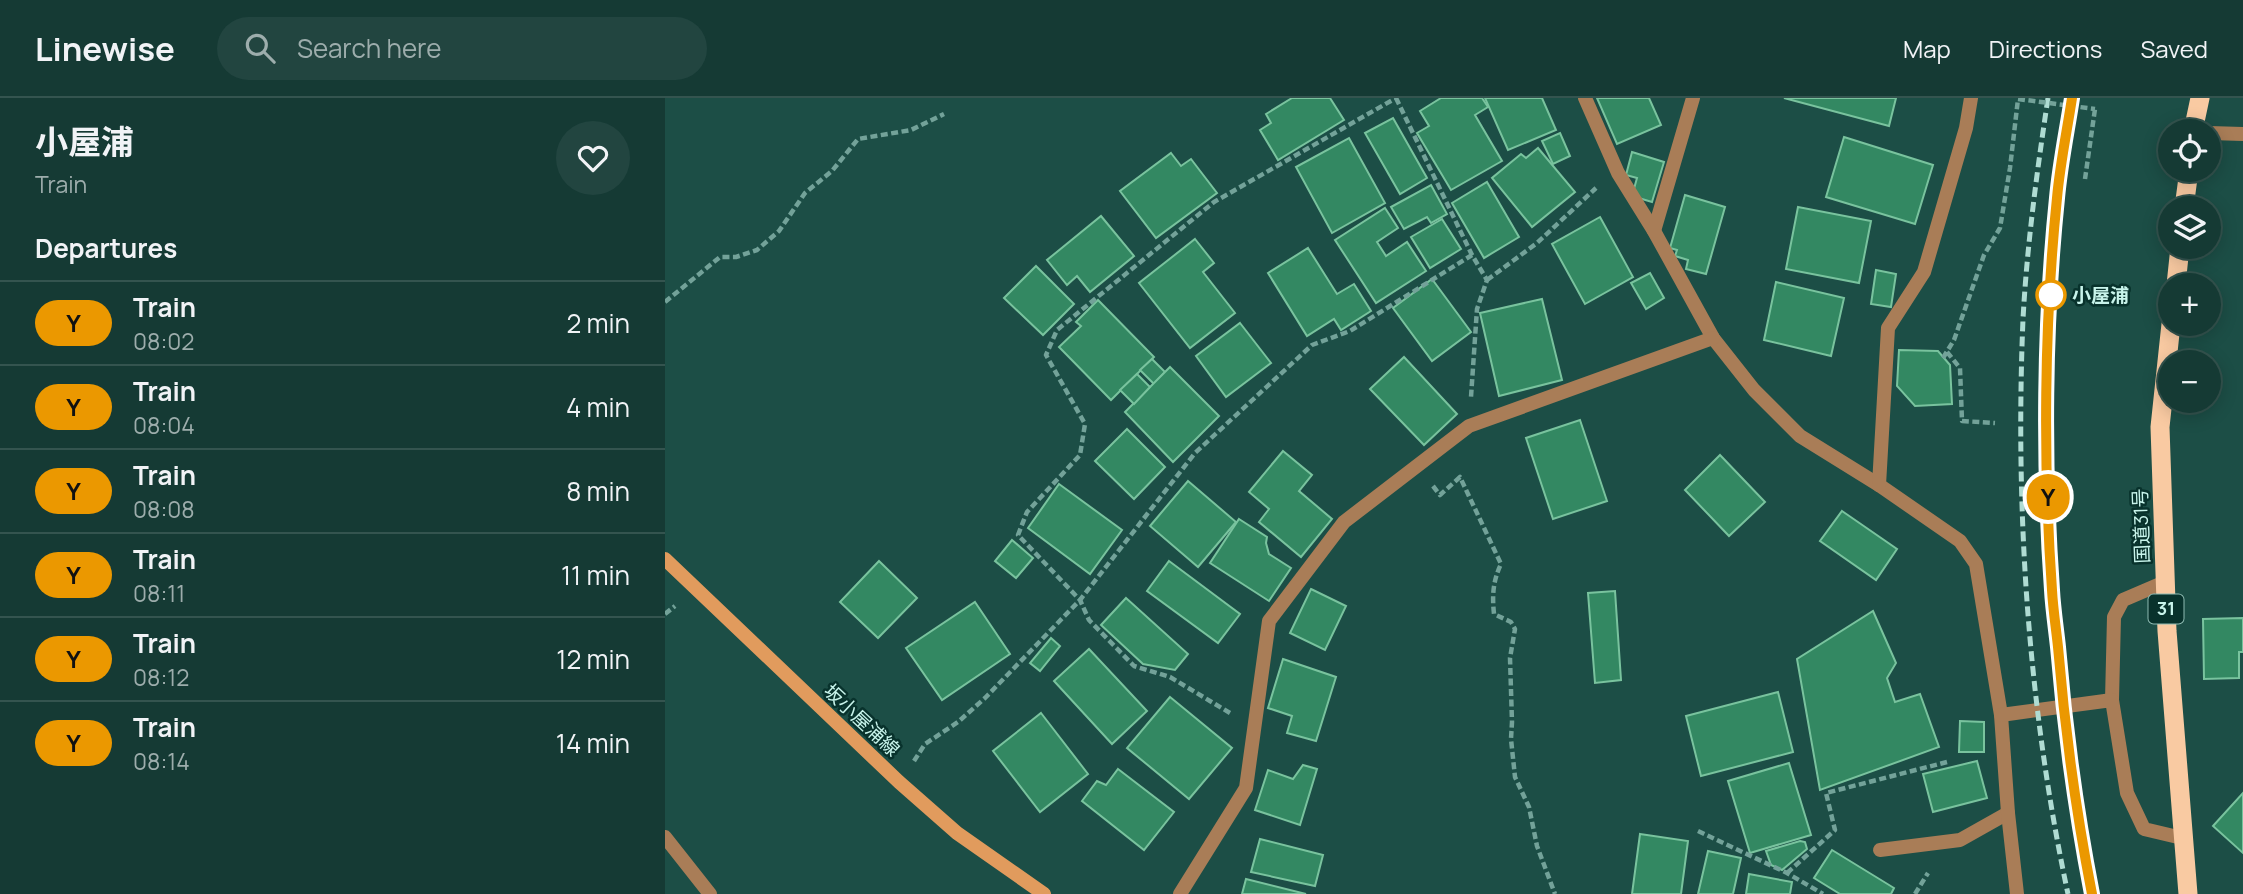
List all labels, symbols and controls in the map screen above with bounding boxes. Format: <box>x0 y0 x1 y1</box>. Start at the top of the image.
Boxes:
search box <box>217 17 707 80</box>
text: Linewise <box>35 26 175 71</box>
icon: search <box>241 29 279 67</box>
text: Search here <box>297 30 441 66</box>
text: Map <box>1903 32 1951 65</box>
text: Directions <box>1989 32 2102 65</box>
text: Saved <box>2140 32 2208 65</box>
text: 小屋浦 <box>35 119 134 164</box>
map controls <box>2158 119 2221 413</box>
button: locate <box>2158 119 2221 182</box>
button: heart <box>556 121 630 195</box>
text: Train <box>35 168 87 200</box>
button: layers <box>2158 196 2221 259</box>
text: Departures <box>35 230 177 266</box>
button: + <box>2158 273 2221 336</box>
marker: 小屋浦 <box>2036 280 2066 310</box>
place label: 小屋浦 <box>2072 282 2129 308</box>
text: Train <box>133 289 196 325</box>
text: 2 min <box>566 305 630 341</box>
text: Y <box>66 306 81 339</box>
text: 08:02 <box>133 325 194 357</box>
button: − <box>2158 350 2221 413</box>
text: Train <box>133 373 196 409</box>
text: 4 min <box>566 389 630 425</box>
text: Y <box>66 390 81 423</box>
text: 08:04 <box>133 409 195 441</box>
text: Train <box>133 457 196 493</box>
text: 8 min <box>566 473 630 509</box>
text: Y <box>66 474 81 507</box>
line badge: Y <box>2025 474 2071 520</box>
text: Y <box>2041 480 2055 513</box>
street label: 国道31号 <box>2127 488 2155 564</box>
text: 08:08 <box>133 493 195 525</box>
text: Train <box>133 541 196 577</box>
text: 11 min <box>561 557 630 593</box>
text: Y <box>66 558 81 591</box>
text: 08:11 <box>133 577 185 609</box>
road number: 31 <box>2149 594 2183 624</box>
text: Train <box>133 625 196 661</box>
text: 12 min <box>556 641 630 677</box>
text: Y <box>66 642 81 675</box>
text: 08:12 <box>133 661 189 693</box>
street label: 坂小屋浦線 <box>818 678 906 762</box>
text: Train <box>133 709 196 745</box>
text: 14 min <box>556 725 630 761</box>
text: Y <box>66 726 81 759</box>
text: 08:14 <box>133 745 190 777</box>

